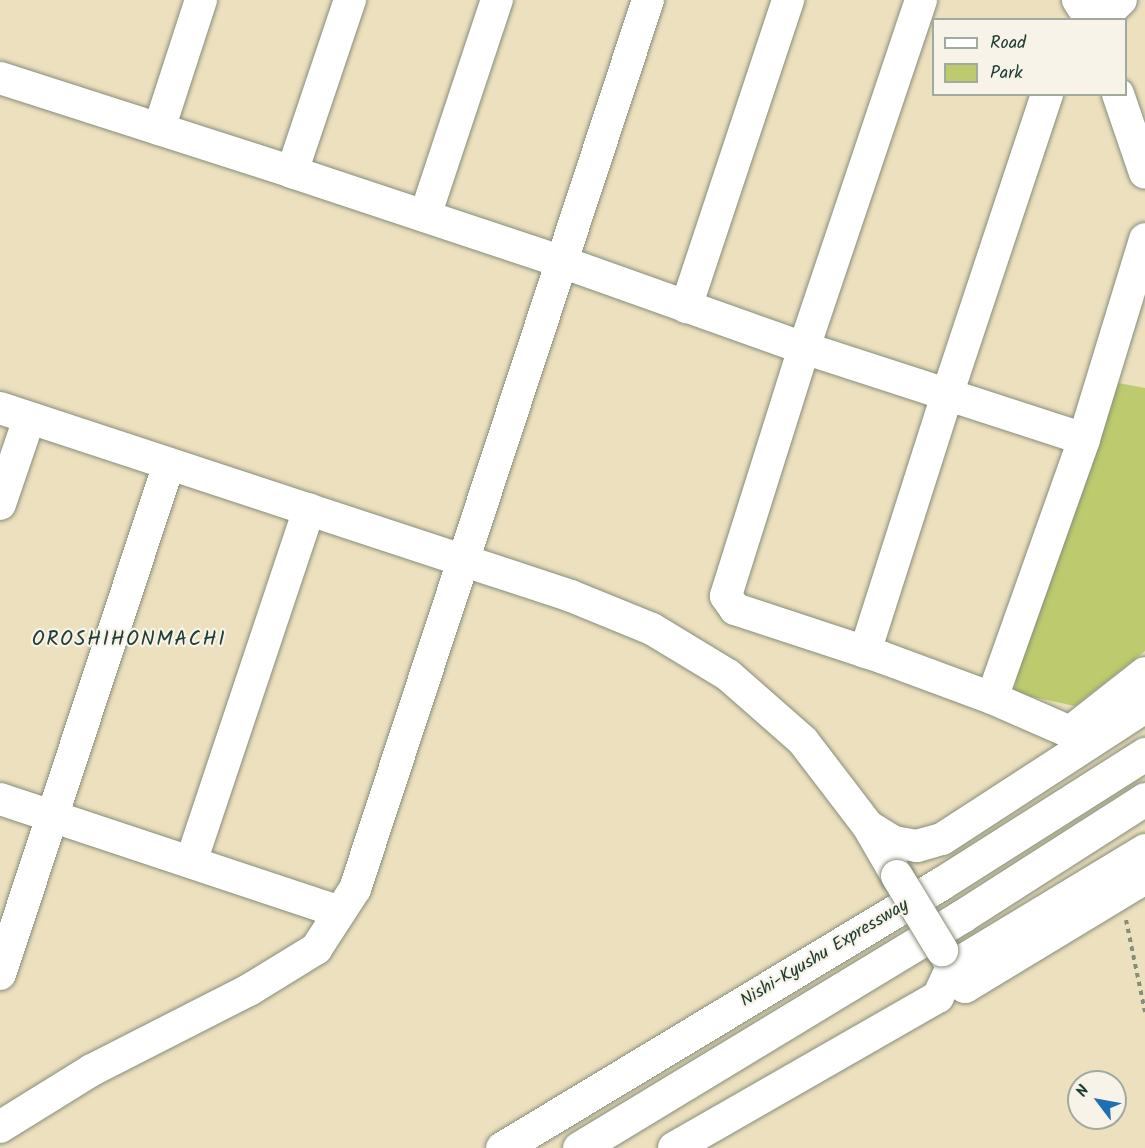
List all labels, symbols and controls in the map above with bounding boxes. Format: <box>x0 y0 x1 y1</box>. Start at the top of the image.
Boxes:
legend <box>932 18 1127 96</box>
text: Road <box>990 29 1026 58</box>
text: Park <box>990 59 1023 88</box>
district label: OROSHIHONMACHI <box>32 627 226 653</box>
street label: Nishi-Kyushu Expressway <box>737 895 913 1013</box>
north arrow <box>1067 1070 1127 1130</box>
text: N <box>1070 1080 1096 1102</box>

